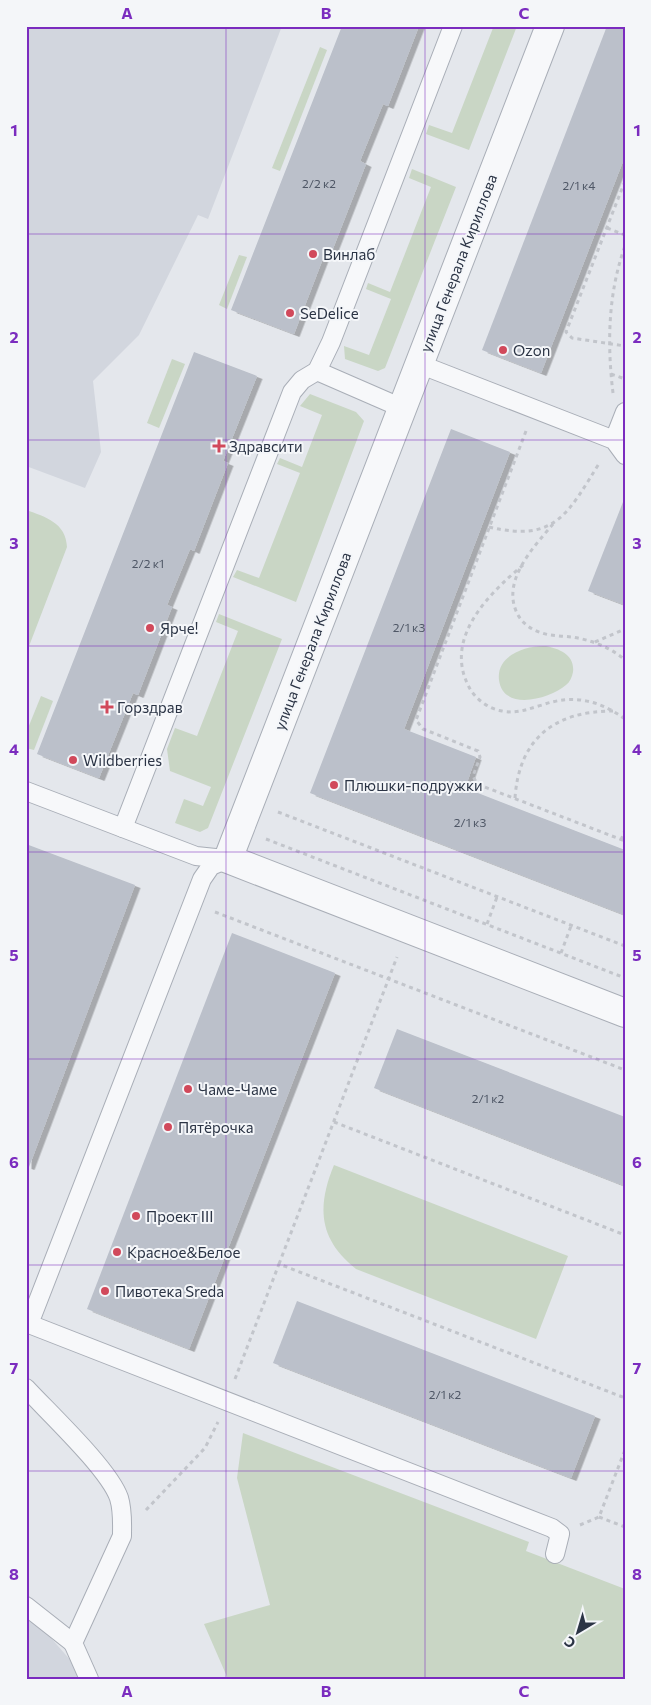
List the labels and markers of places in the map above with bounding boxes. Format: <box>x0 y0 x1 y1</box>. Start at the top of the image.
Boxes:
place label: Винлаб <box>323 245 375 263</box>
marker: Винлаб <box>307 248 319 260</box>
place label: SeDelice <box>300 304 359 322</box>
marker: SeDelice <box>284 307 296 319</box>
place label: Ozon <box>513 341 550 359</box>
marker: Ozon <box>497 344 509 356</box>
place label: Здравсити <box>229 437 303 455</box>
marker: Здравсити <box>213 440 225 452</box>
place label: Ярче! <box>160 619 198 637</box>
marker: Ярче! <box>144 622 156 634</box>
place label: Горздрав <box>117 698 183 716</box>
marker: Горздрав <box>101 701 113 713</box>
place label: Wildberries <box>83 751 162 769</box>
marker: Wildberries <box>67 754 79 766</box>
place label: Плюшки-подружки <box>344 776 483 794</box>
marker: Плюшки-подружки <box>328 779 340 791</box>
place label: Чаме-Чаме <box>198 1080 277 1098</box>
marker: Чаме-Чаме <box>182 1083 194 1095</box>
place label: Пятёрочка <box>178 1118 253 1136</box>
marker: Пятёрочка <box>162 1121 174 1133</box>
place label: Проект III <box>146 1207 213 1225</box>
marker: Проект III <box>130 1210 142 1222</box>
place label: Красное&Белое <box>127 1243 240 1261</box>
marker: Красное&Белое <box>111 1246 123 1258</box>
place label: Пивотека Sreda <box>115 1282 224 1300</box>
marker: Пивотека Sreda <box>99 1285 111 1297</box>

